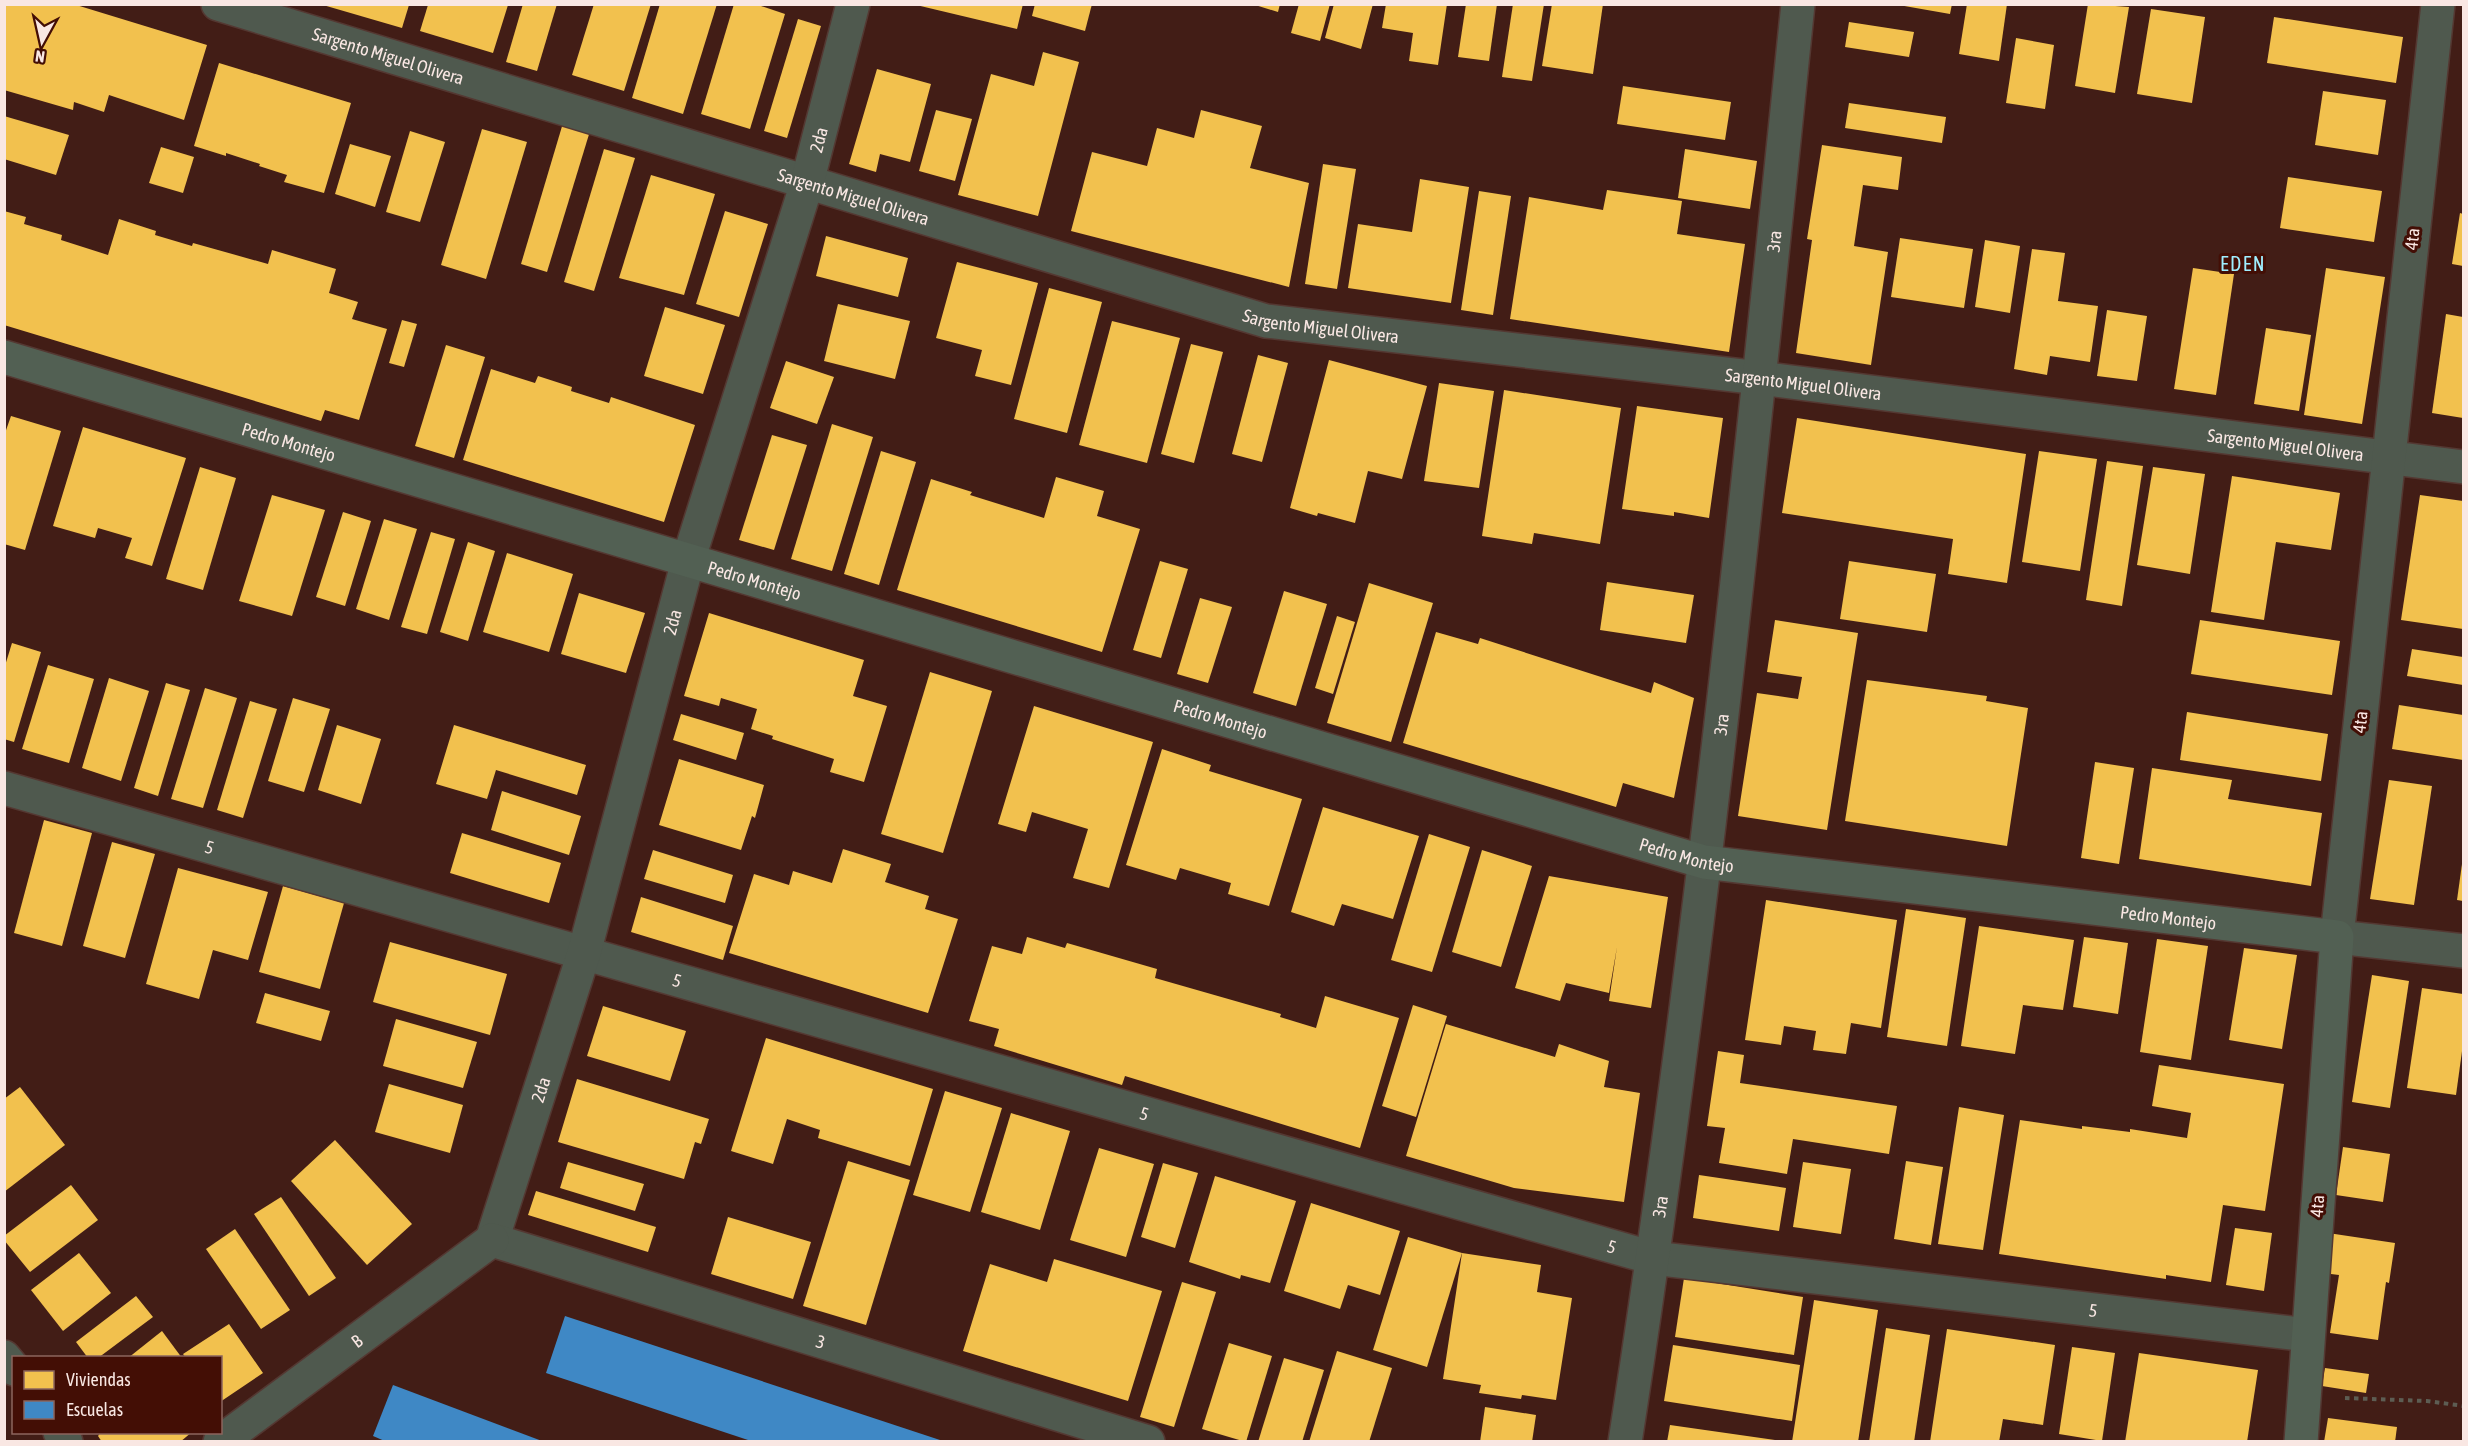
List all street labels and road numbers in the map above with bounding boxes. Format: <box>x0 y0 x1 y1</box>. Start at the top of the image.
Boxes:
street label: Sargento Miguel Olivera <box>310 23 467 88</box>
street label: 2da <box>805 125 831 155</box>
street label: Sargento Miguel Olivera <box>775 163 932 229</box>
street label: 4ta <box>2400 227 2424 251</box>
street label: 3ra <box>1762 229 1785 253</box>
street label: Sargento Miguel Olivera <box>1240 304 1400 347</box>
street label: Sargento Miguel Olivera <box>1724 364 1883 404</box>
street label: Pedro Montejo <box>239 418 338 465</box>
street label: Sargento Miguel Olivera <box>2206 424 2365 465</box>
street label: Pedro Montejo <box>705 556 804 604</box>
street label: 2da <box>658 607 685 637</box>
street label: Pedro Montejo <box>1171 695 1270 742</box>
street label: 4ta <box>2348 710 2372 734</box>
street label: 3ra <box>1709 712 1733 736</box>
street label: Pedro Montejo <box>1637 833 1735 876</box>
street label: 5 <box>203 835 217 858</box>
street label: Pedro Montejo <box>2119 901 2218 933</box>
street label: 5 <box>670 969 684 991</box>
street label: 2da <box>526 1074 554 1105</box>
street label: 5 <box>1138 1102 1152 1124</box>
street label: 3ra <box>1648 1194 1672 1219</box>
street label: 4ta <box>2306 1194 2328 1218</box>
street label: 5 <box>1605 1235 1619 1258</box>
street label: 5 <box>2088 1299 2099 1321</box>
street label: B <box>347 1329 367 1352</box>
street label: 3 <box>814 1330 828 1353</box>

